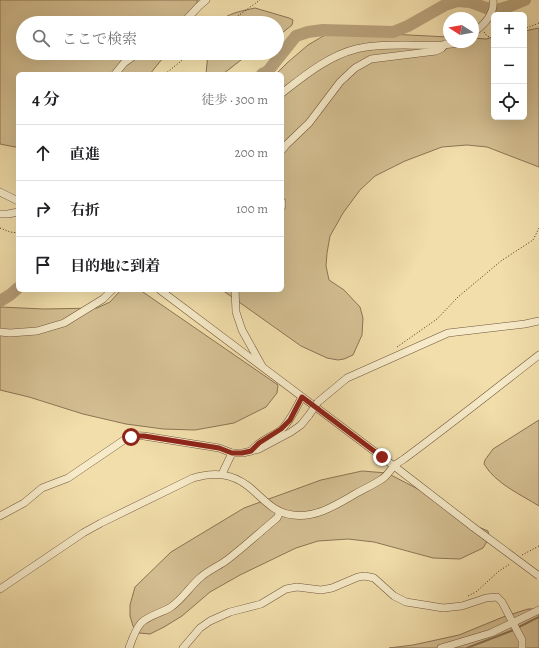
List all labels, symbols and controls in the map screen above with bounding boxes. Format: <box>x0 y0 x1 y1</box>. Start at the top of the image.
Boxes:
north arrow <box>443 12 479 48</box>
map controls <box>491 12 527 120</box>
button: + <box>491 12 527 48</box>
search box <box>16 16 284 60</box>
icon: search <box>30 27 52 49</box>
text: ここで検索 <box>62 29 137 49</box>
button: − <box>491 48 527 84</box>
button: locate <box>491 84 527 120</box>
text: 4 分 <box>32 88 60 111</box>
text: 徒歩 · 300 m <box>202 91 268 108</box>
icon: ahead <box>32 142 54 164</box>
text: 直進 <box>70 144 100 164</box>
text: 200 m <box>235 144 268 161</box>
icon: right <box>32 198 54 220</box>
text: 右折 <box>70 200 100 220</box>
text: 100 m <box>236 200 268 217</box>
icon: arrive <box>32 254 54 276</box>
text: 目的地に到着 <box>70 256 160 276</box>
route start <box>122 428 140 446</box>
route end <box>373 448 391 466</box>

